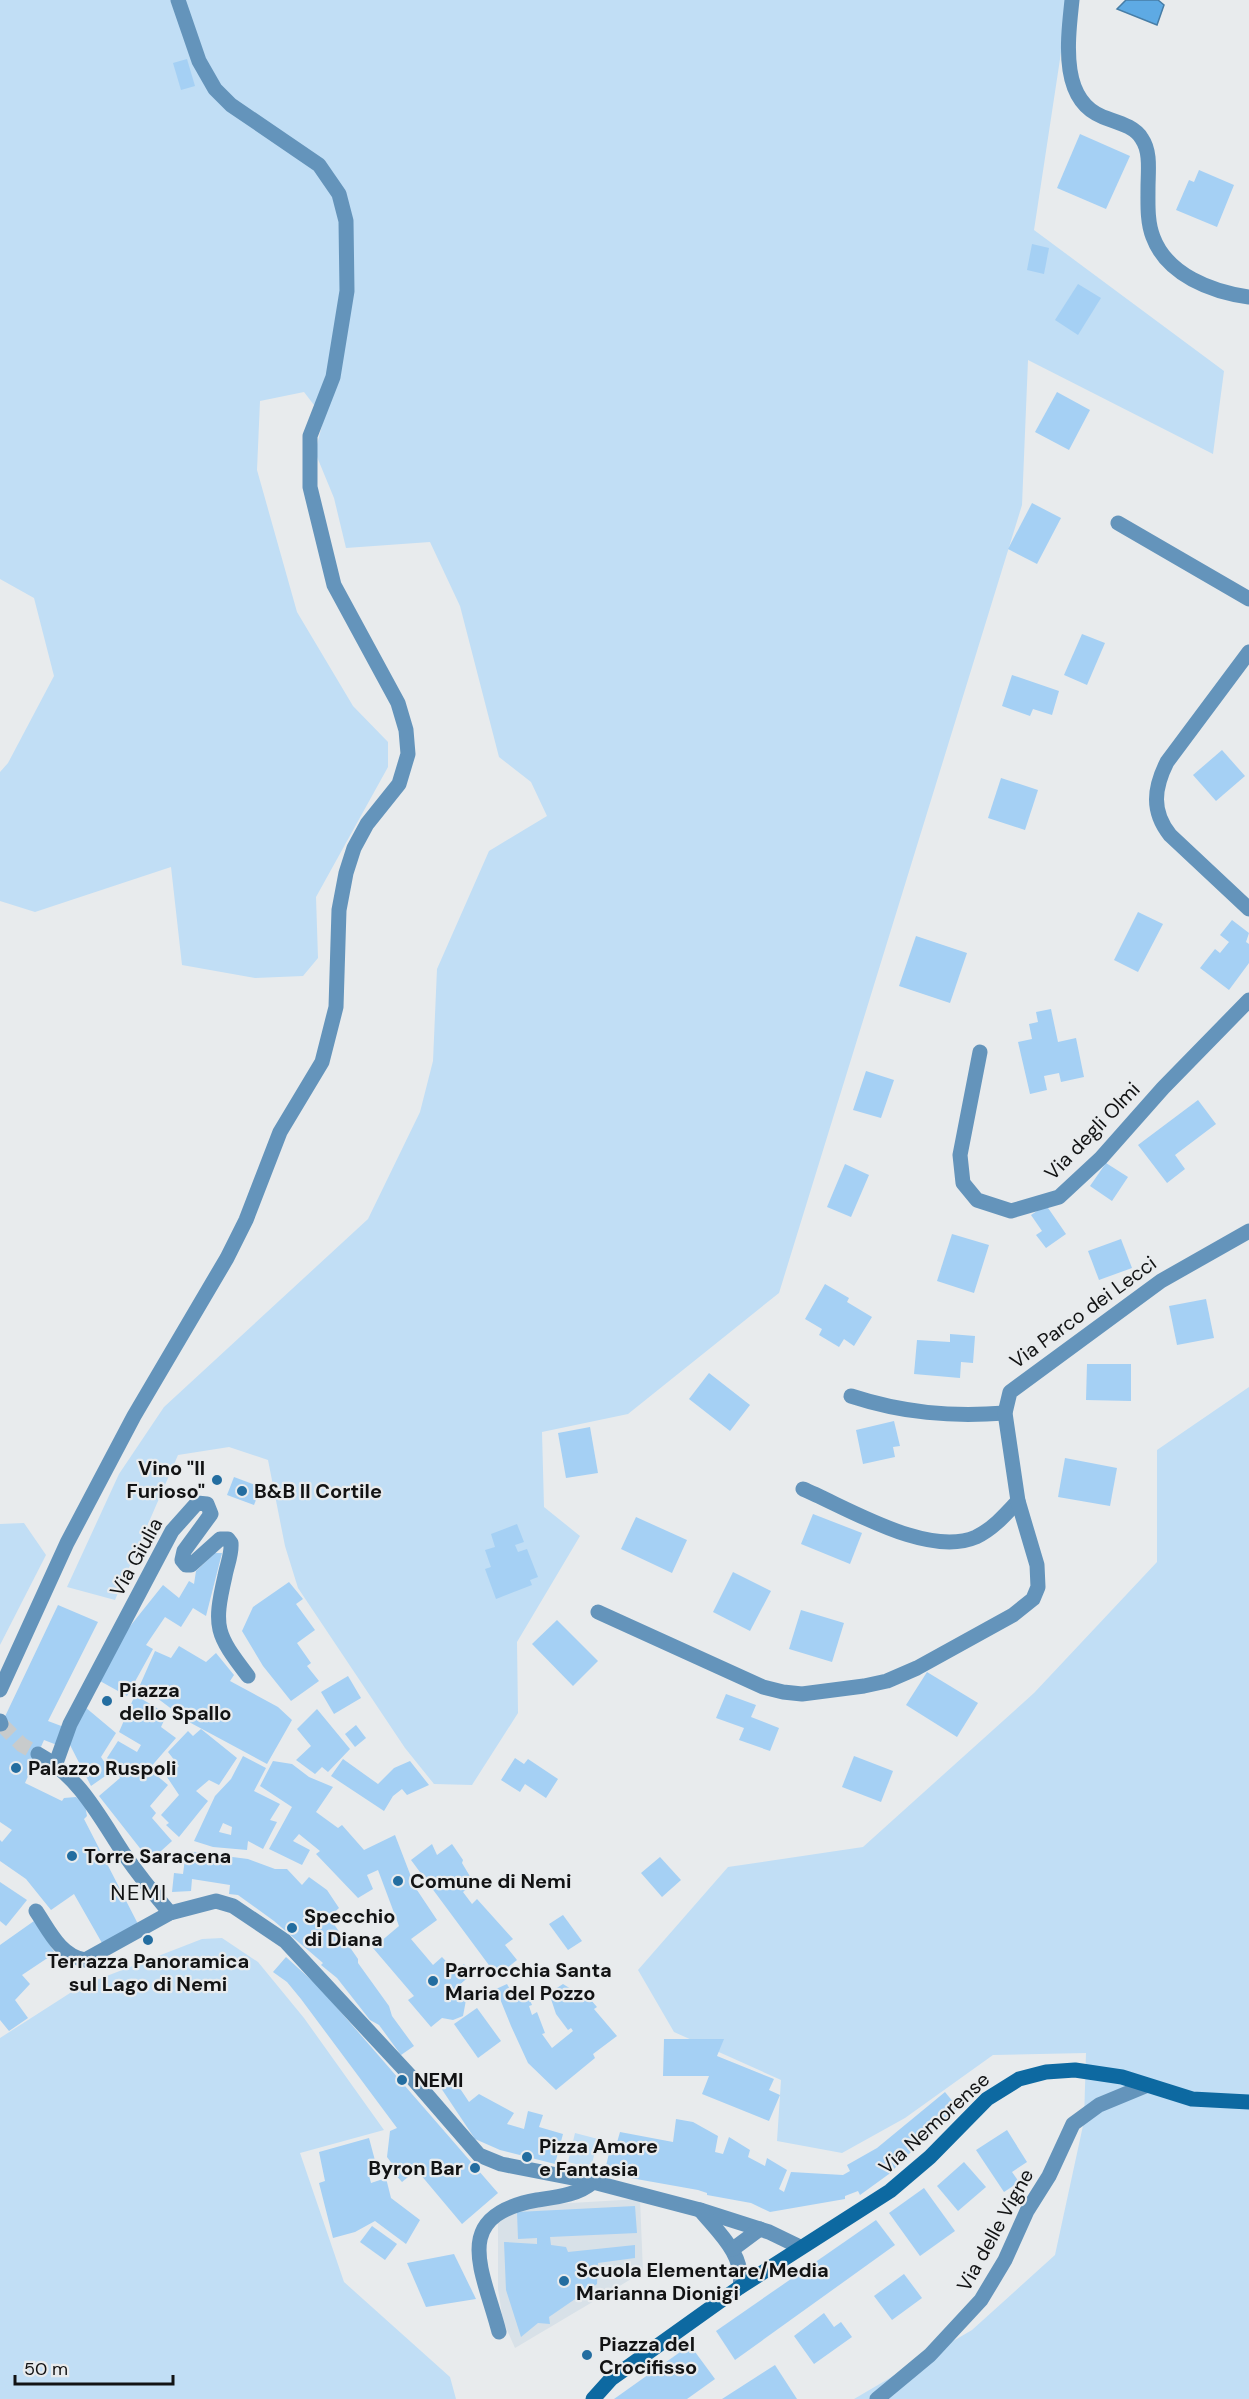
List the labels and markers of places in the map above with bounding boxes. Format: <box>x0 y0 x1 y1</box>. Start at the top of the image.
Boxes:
place label: Vino "Il Furioso" <box>127 1455 205 1504</box>
marker: Vino "Il Furioso" <box>210 1473 224 1487</box>
place label: B&B Il Cortile <box>254 1478 382 1504</box>
marker: B&B Il Cortile <box>235 1484 249 1498</box>
place label: Piazza dello Spallo <box>119 1677 232 1726</box>
marker: Piazza dello Spallo <box>100 1694 114 1708</box>
place label: Palazzo Ruspoli <box>28 1755 177 1781</box>
marker: Palazzo Ruspoli <box>9 1761 23 1775</box>
place label: Torre Saracena <box>84 1843 231 1869</box>
marker: Torre Saracena <box>65 1849 79 1863</box>
place label: Comune di Nemi <box>410 1868 571 1894</box>
marker: Comune di Nemi <box>391 1874 405 1888</box>
place label: Specchio di Diana <box>304 1903 396 1952</box>
marker: Specchio di Diana <box>285 1921 299 1935</box>
marker: Terrazza Panoramica sul Lago di Nemi <box>141 1933 155 1947</box>
place label: Terrazza Panoramica sul Lago di Nemi <box>47 1948 249 1997</box>
place label: Parrocchia Santa Maria del Pozzo <box>445 1957 612 2006</box>
marker: Parrocchia Santa Maria del Pozzo <box>426 1974 440 1988</box>
place label: NEMI <box>414 2067 463 2093</box>
marker: NEMI <box>395 2073 409 2087</box>
place label: Pizza Amore e Fantasia <box>539 2133 658 2182</box>
marker: Pizza Amore e Fantasia <box>520 2150 534 2164</box>
place label: Byron Bar <box>368 2155 463 2181</box>
marker: Byron Bar <box>468 2161 482 2175</box>
place label: Scuola Elementare/Media Marianna Dionigi <box>576 2257 829 2306</box>
marker: Scuola Elementare/Media Marianna Dionigi <box>557 2274 571 2288</box>
place label: Piazza del Crocifisso <box>599 2331 697 2380</box>
marker: Piazza del Crocifisso <box>580 2348 594 2362</box>

